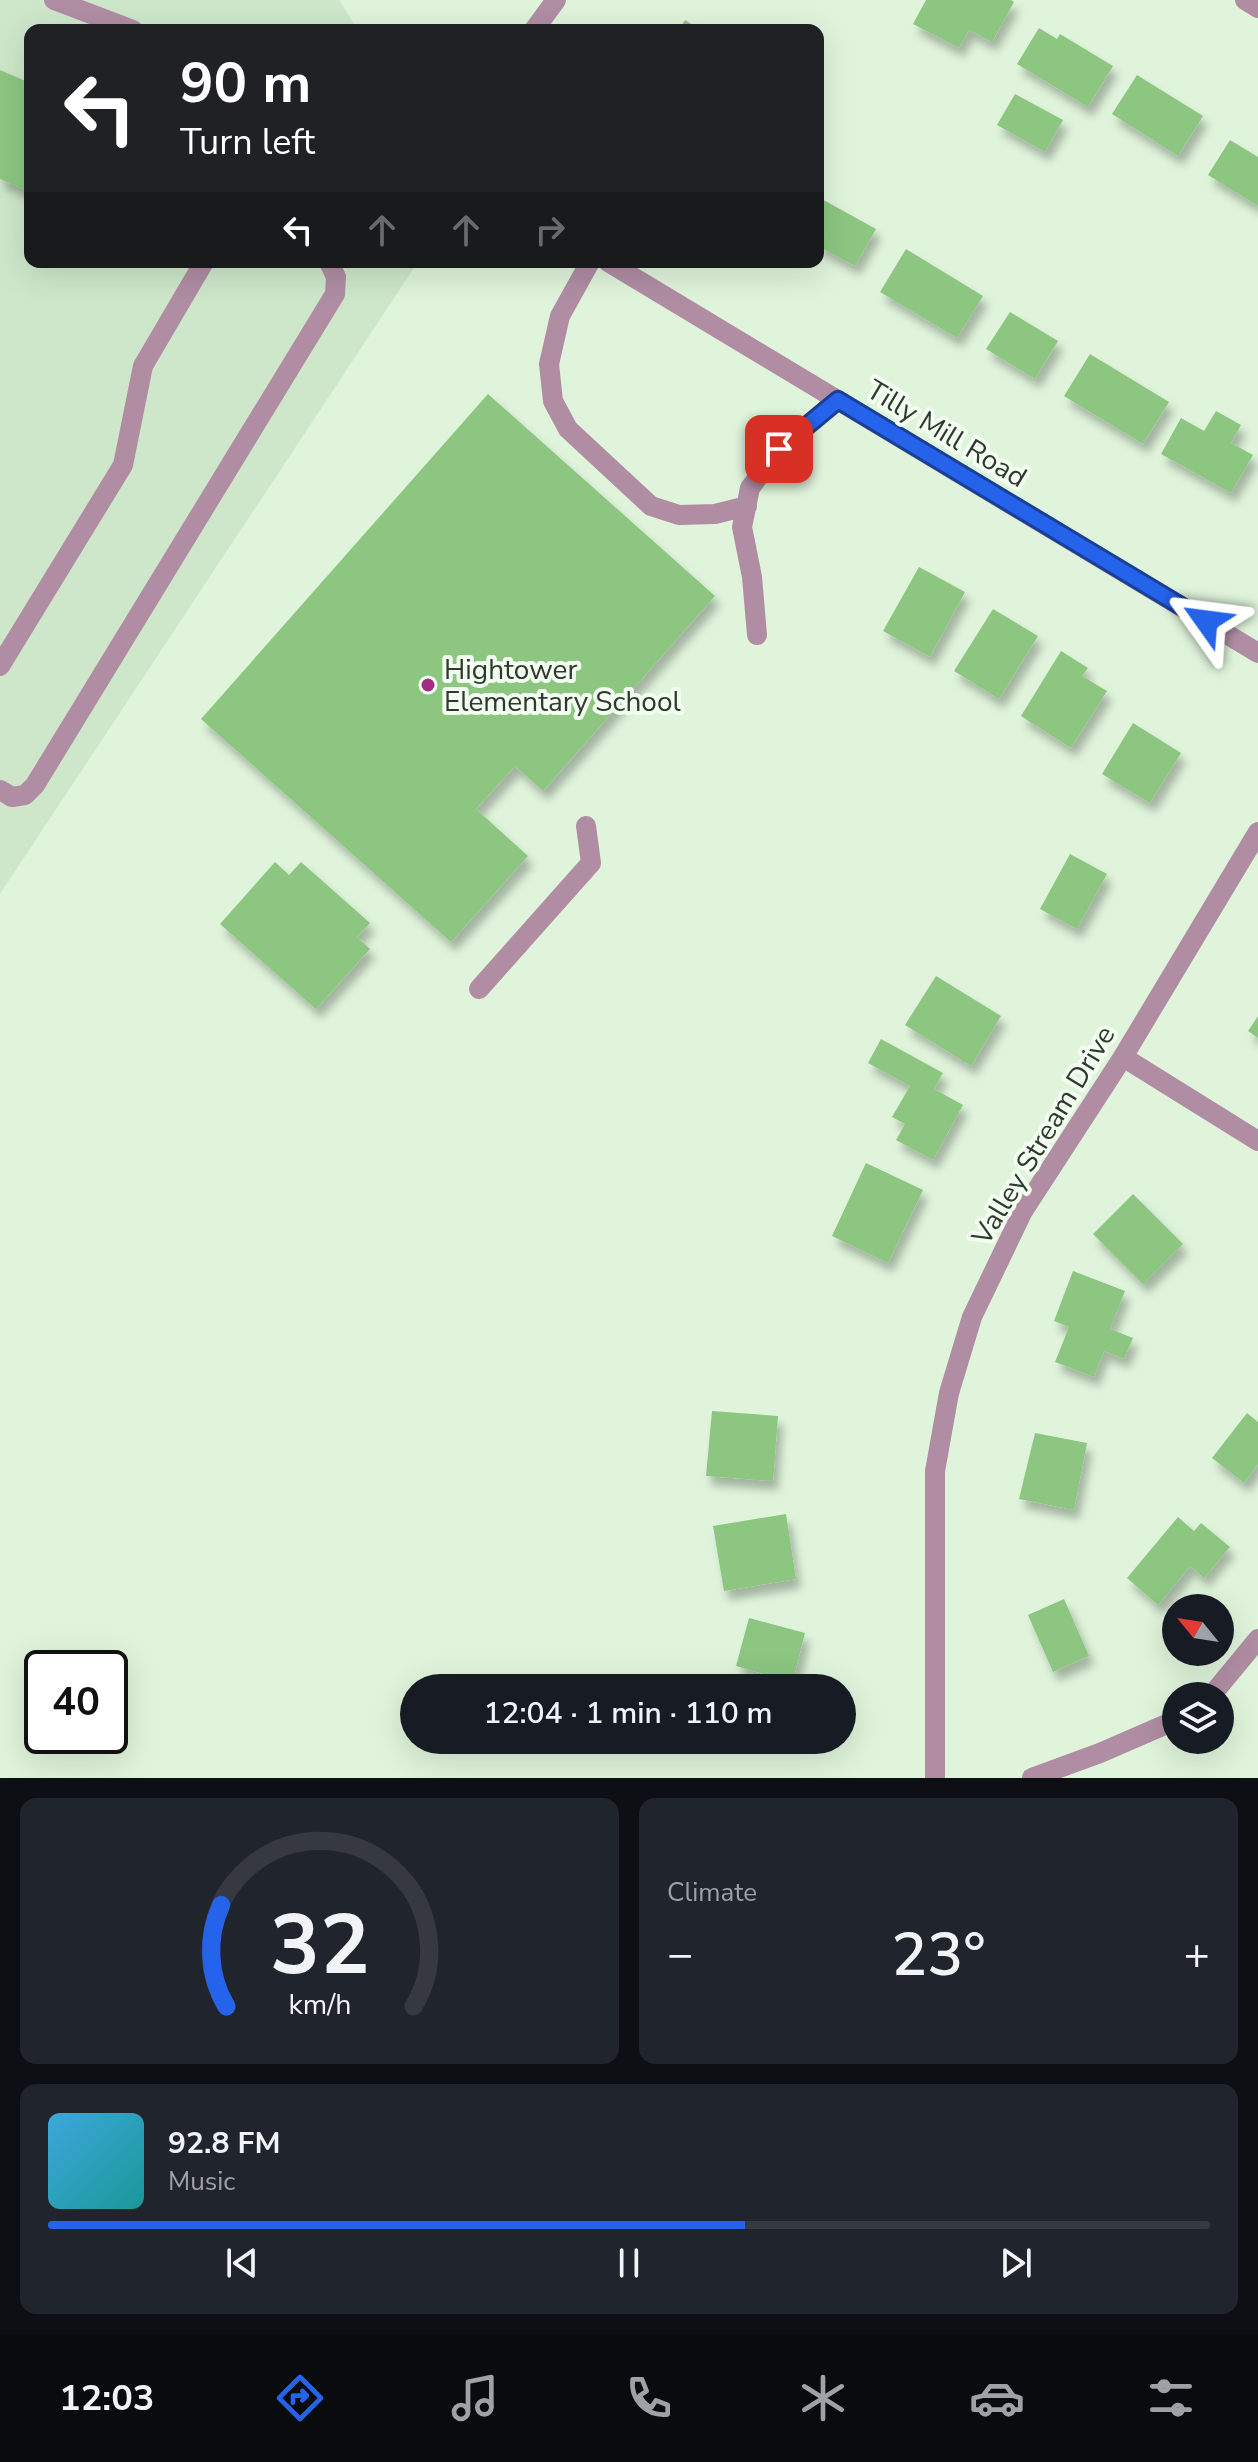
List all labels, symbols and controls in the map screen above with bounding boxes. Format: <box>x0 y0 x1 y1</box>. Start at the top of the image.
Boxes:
text: 90 m <box>180 45 311 122</box>
icon: left <box>48 56 152 160</box>
text: Turn left <box>180 118 315 167</box>
icon: left <box>276 208 320 252</box>
icon: ahead <box>360 208 404 252</box>
icon: ahead <box>444 208 488 252</box>
icon: right <box>528 208 572 252</box>
street label: Tilly Mill Road <box>859 371 1034 497</box>
pin <box>745 415 813 483</box>
icon: arrive <box>757 427 801 471</box>
position arrow <box>1164 579 1248 663</box>
place label: Hightower Elementary School <box>444 651 681 721</box>
marker: Hightower Elementary School <box>419 676 437 694</box>
street label: Valley Stream Drive <box>963 1019 1124 1253</box>
north arrow <box>1162 1594 1234 1666</box>
map controls <box>1162 1594 1234 1754</box>
speed limit sign: 40 <box>24 1650 128 1754</box>
button: layers <box>1162 1682 1234 1754</box>
text: 12:04 · 1 min · 110 m <box>483 1693 773 1734</box>
text: Climate <box>667 1875 757 1910</box>
text: 32 <box>270 1889 369 2002</box>
text: 23° <box>891 1914 986 1996</box>
text: − <box>667 1925 693 1985</box>
text: + <box>1184 1925 1210 1985</box>
text: km/h <box>288 1985 351 2024</box>
text: 92.8 FM <box>168 2123 280 2164</box>
text: Music <box>168 2164 235 2199</box>
icon: previous <box>220 2241 264 2285</box>
icon: pause <box>607 2241 651 2285</box>
icon: next <box>994 2241 1038 2285</box>
icon: directions <box>272 2370 328 2426</box>
icon: music <box>447 2370 503 2426</box>
icon: phone <box>621 2370 677 2426</box>
icon: climate <box>795 2370 851 2426</box>
icon: car <box>969 2370 1025 2426</box>
icon: filters <box>1143 2370 1199 2426</box>
text: 12:03 <box>59 2374 154 2423</box>

